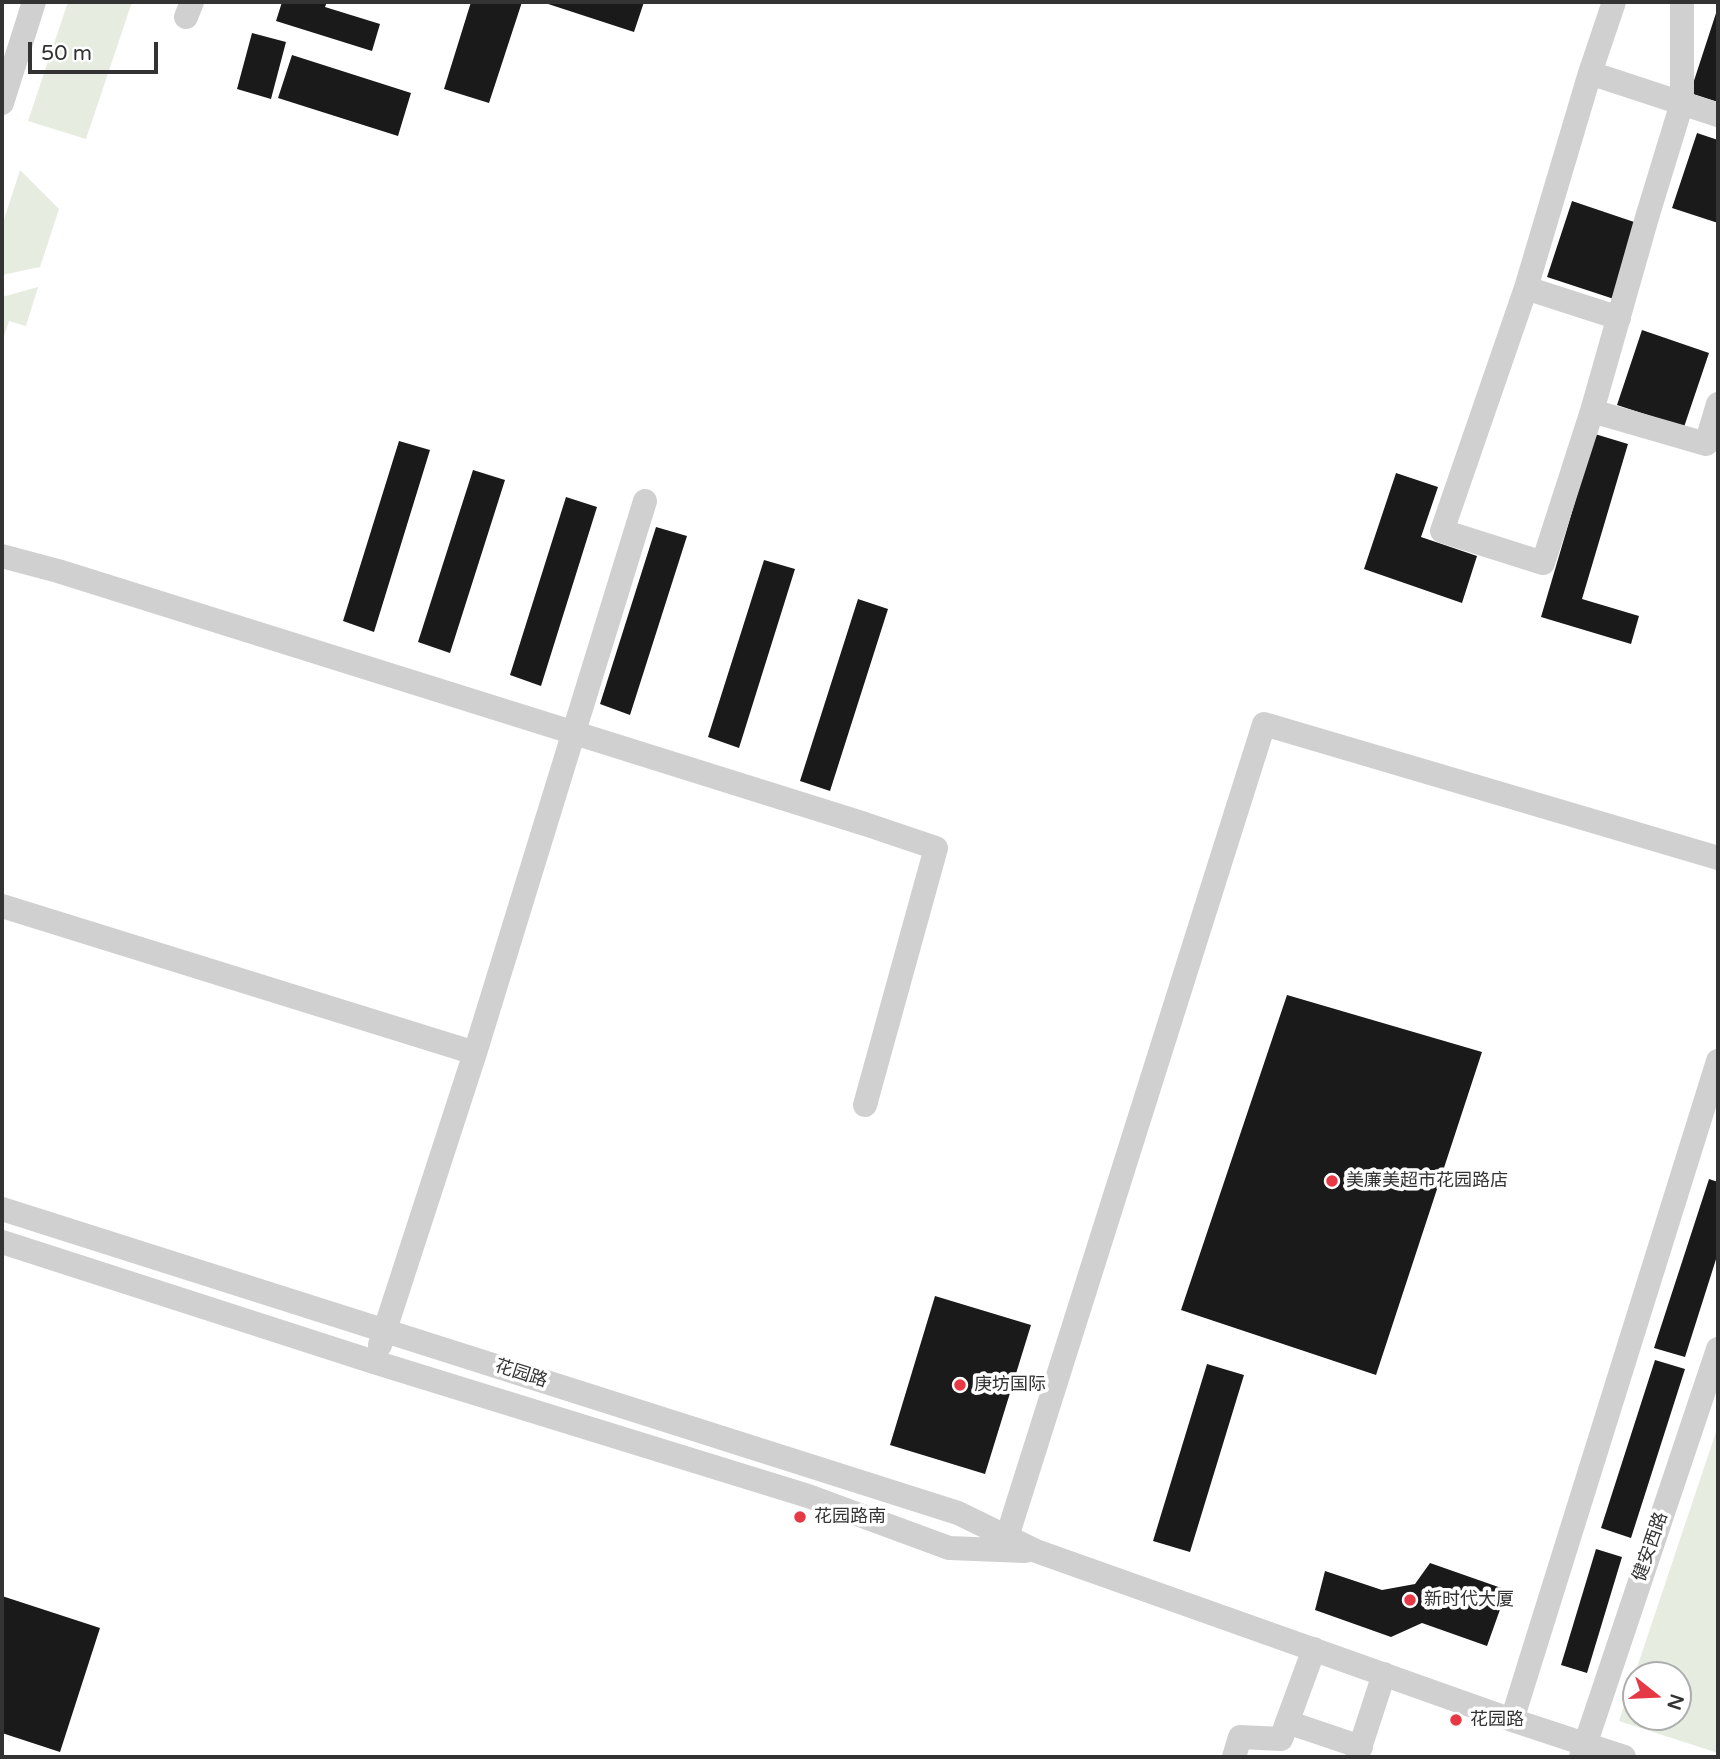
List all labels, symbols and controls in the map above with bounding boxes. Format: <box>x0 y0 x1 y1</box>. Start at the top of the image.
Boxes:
scale bar <box>32 28 161 72</box>
text: 50 m <box>41 41 92 66</box>
place label: 美廉美超市花园路店 <box>1346 1170 1508 1192</box>
marker: 美廉美超市花园路店 <box>1324 1173 1340 1189</box>
street label: 花园路 <box>492 1355 550 1393</box>
place label: 庚坊国际 <box>974 1374 1046 1396</box>
marker: 庚坊国际 <box>952 1377 968 1393</box>
place label: 花园路南 <box>814 1506 886 1528</box>
marker: 花园路南 <box>792 1509 808 1525</box>
street label: 健安西路 <box>1629 1509 1673 1585</box>
place label: 新时代大厦 <box>1424 1589 1514 1611</box>
marker: 新时代大厦 <box>1402 1592 1418 1608</box>
north arrow <box>1622 1661 1692 1731</box>
text: N <box>1662 1691 1688 1713</box>
place label: 花园路 <box>1470 1709 1524 1731</box>
marker: 花园路 <box>1448 1712 1464 1728</box>

